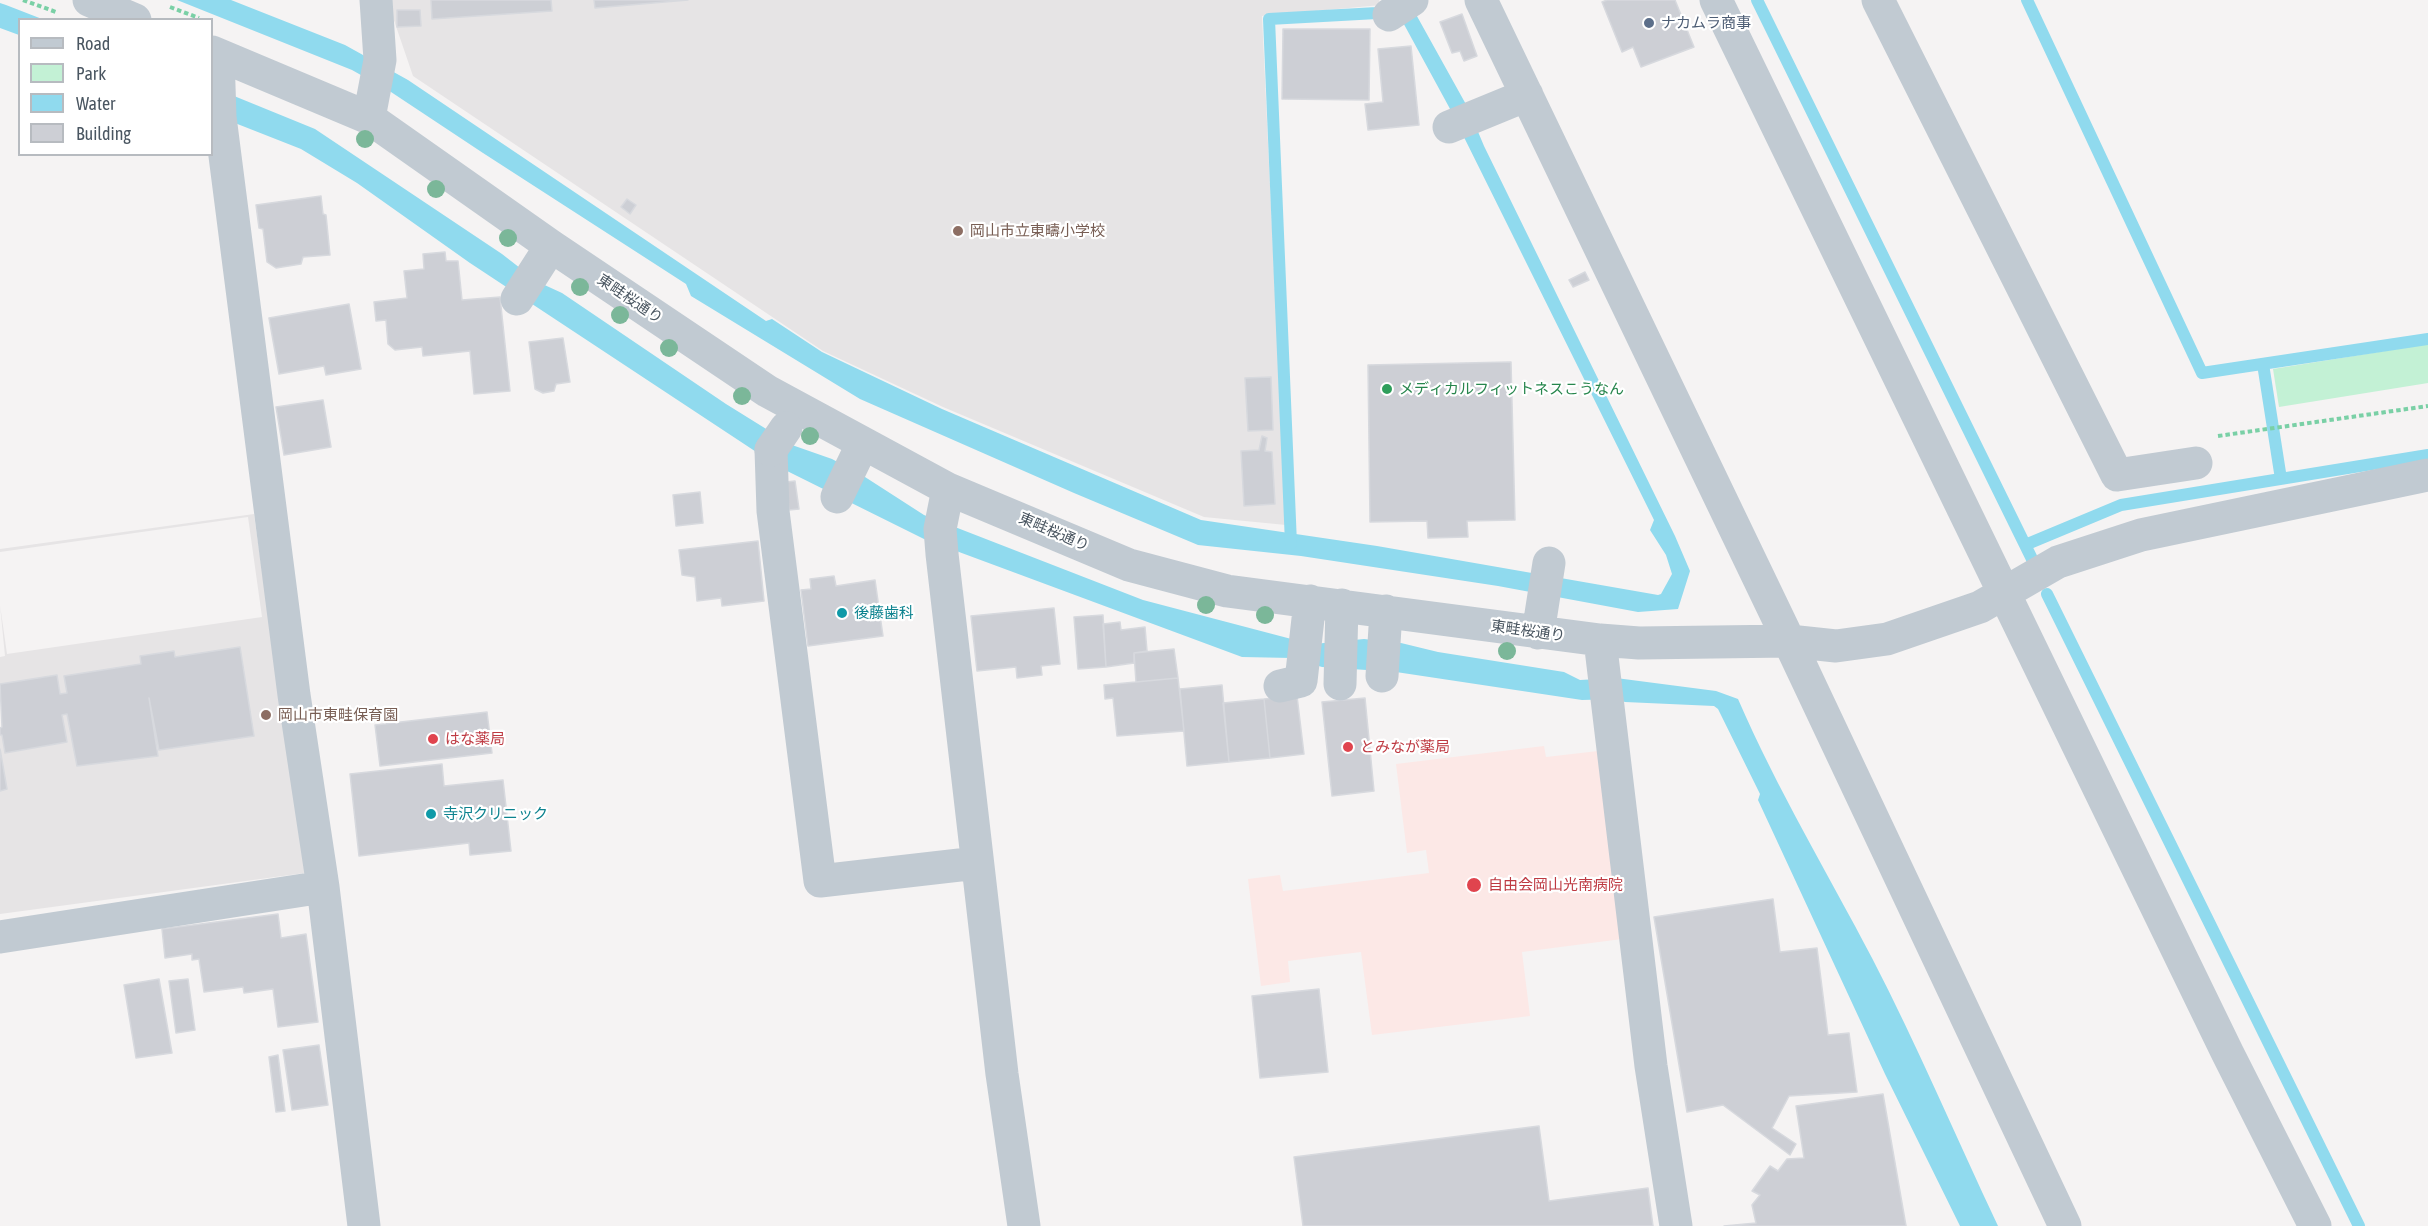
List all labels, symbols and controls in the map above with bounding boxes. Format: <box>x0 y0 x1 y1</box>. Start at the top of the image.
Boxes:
place label: ナカムラ商事 <box>1661 14 1751 32</box>
marker: ナカムラ商事 <box>1642 16 1656 30</box>
legend <box>18 18 213 156</box>
text: Road <box>76 33 110 54</box>
text: Park <box>76 63 106 84</box>
text: Water <box>76 93 115 114</box>
text: Building <box>76 123 131 144</box>
place label: 岡山市立東疇小学校 <box>970 222 1105 240</box>
marker: 岡山市立東疇小学校 <box>951 224 965 238</box>
street label: 東畦桜通り <box>594 271 666 327</box>
place label: メディカルフィットネスこうなん <box>1399 380 1624 398</box>
marker: メディカルフィットネスこうなん <box>1380 382 1394 396</box>
street label: 東畦桜通り <box>1016 509 1092 555</box>
place label: 後藤歯科 <box>854 604 914 622</box>
marker: 後藤歯科 <box>835 606 849 620</box>
street label: 東畦桜通り <box>1490 617 1566 645</box>
place label: 岡山市東畦保育園 <box>278 706 398 724</box>
marker: 岡山市東畦保育園 <box>259 708 273 722</box>
place label: はな薬局 <box>445 730 505 748</box>
marker: はな薬局 <box>426 732 440 746</box>
place label: とみなが薬局 <box>1360 738 1450 756</box>
marker: とみなが薬局 <box>1341 740 1355 754</box>
place label: 寺沢クリニック <box>443 805 548 823</box>
marker: 寺沢クリニック <box>424 807 438 821</box>
marker: 自由会岡山光南病院 <box>1465 876 1483 894</box>
place label: 自由会岡山光南病院 <box>1488 876 1623 894</box>

